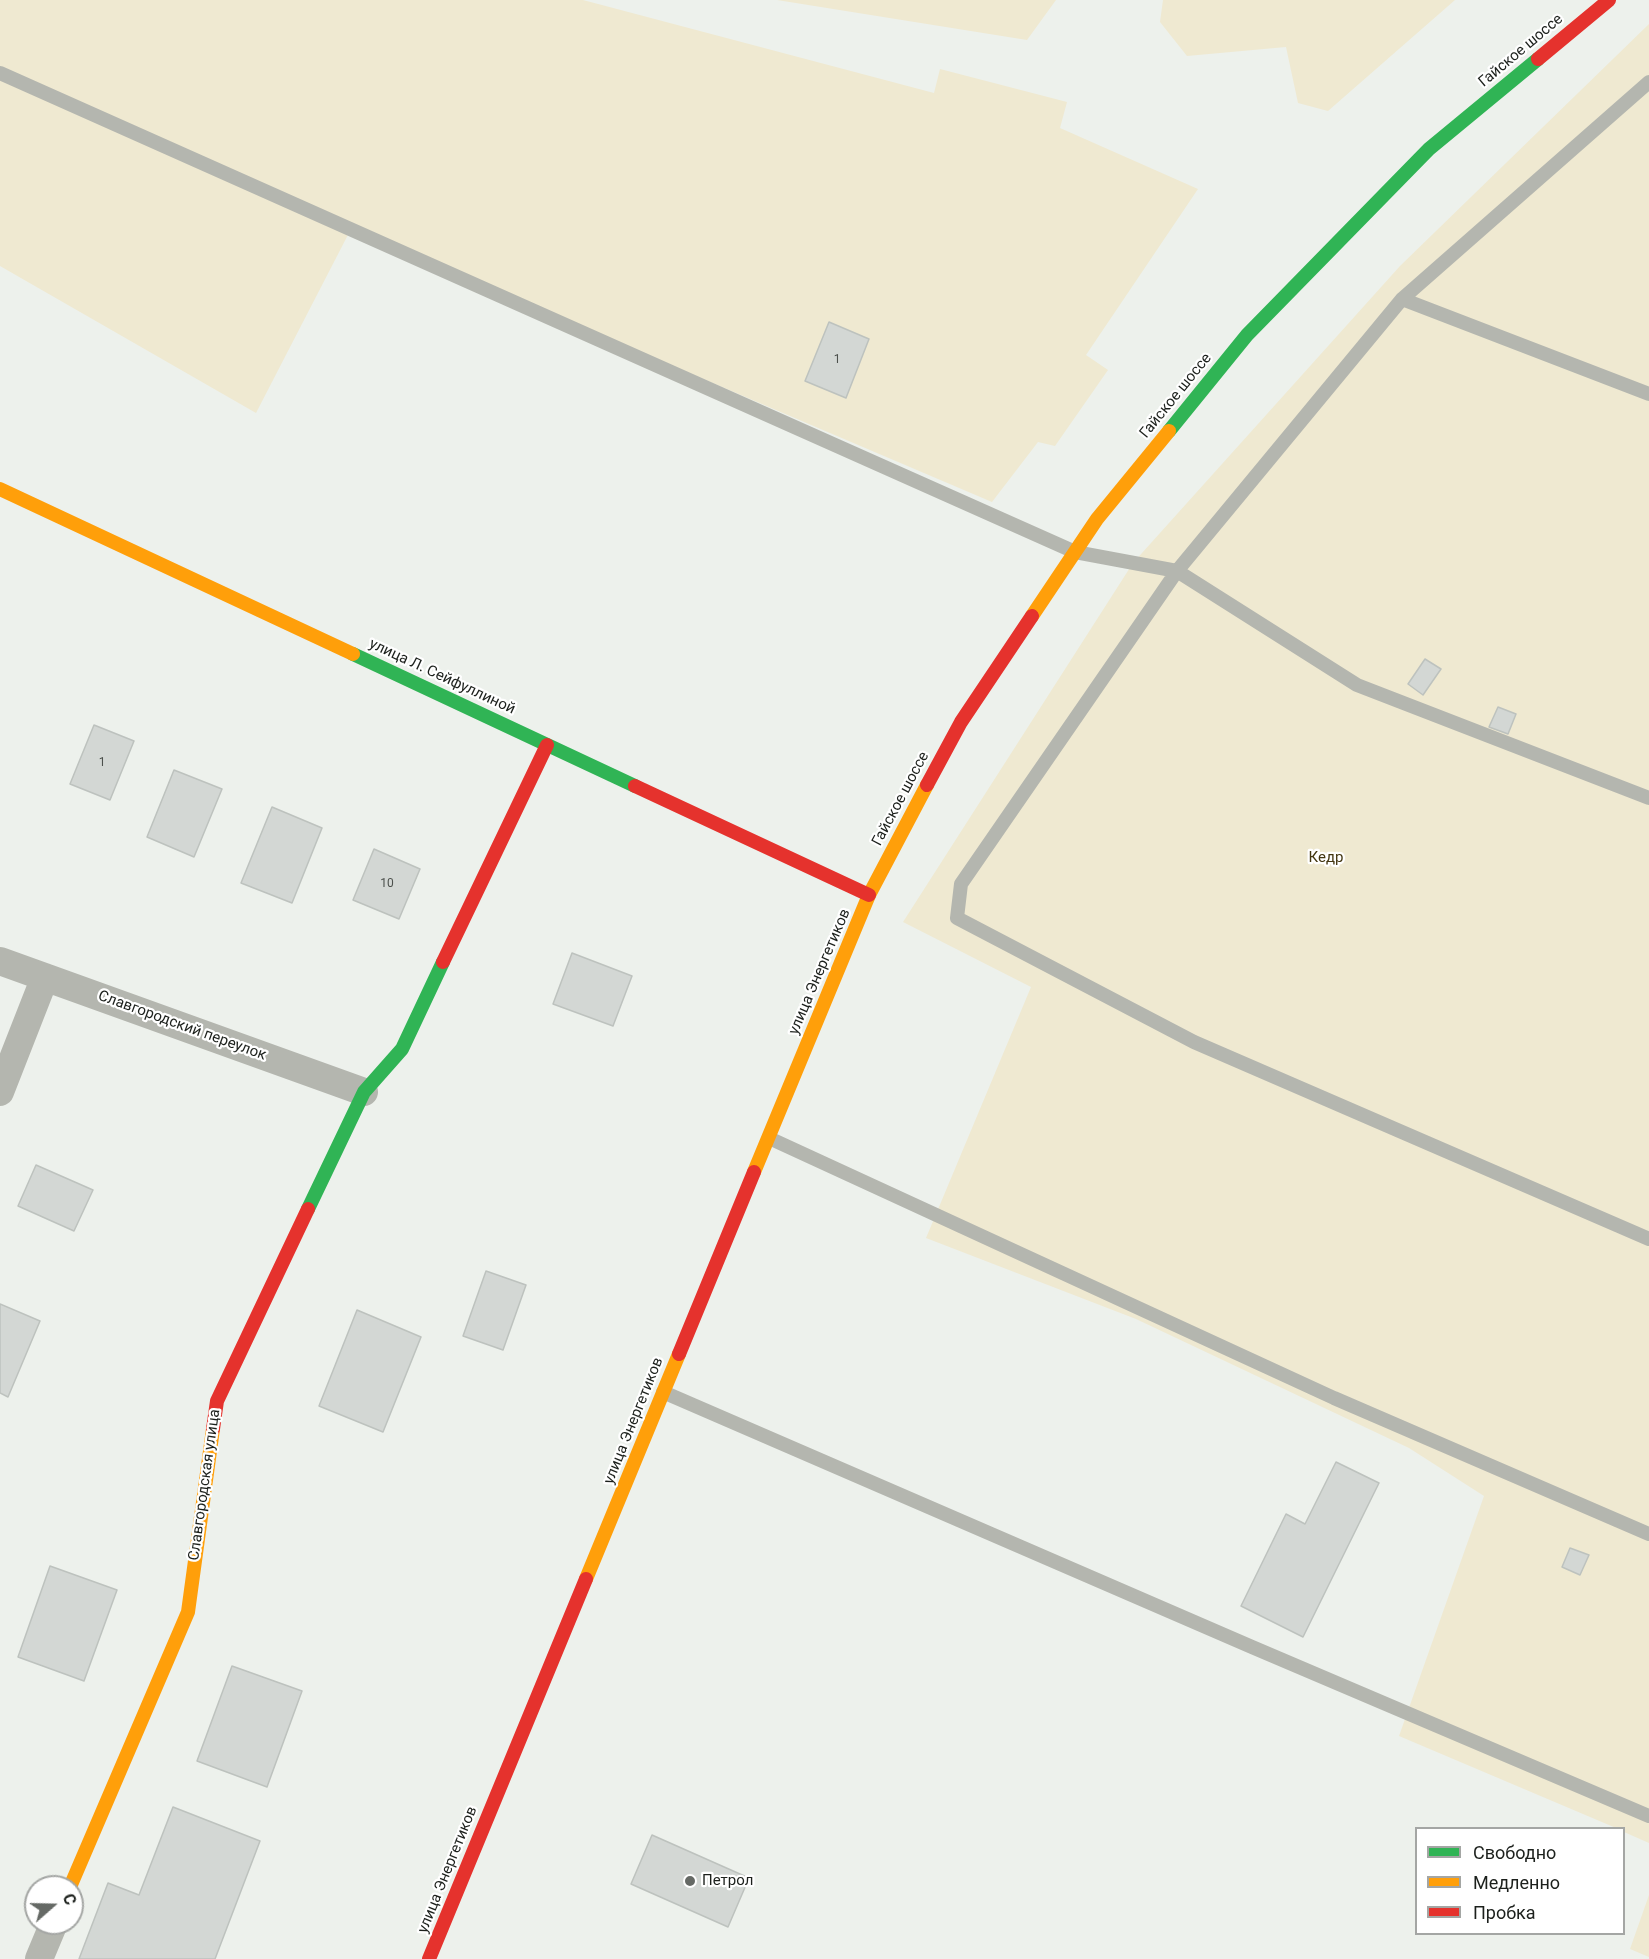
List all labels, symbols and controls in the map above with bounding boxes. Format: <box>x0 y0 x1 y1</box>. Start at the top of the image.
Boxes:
street label: Гайское шоссе <box>1475 11 1567 91</box>
street label: Гайское шоссе <box>1136 350 1216 442</box>
house number: 1 <box>834 353 840 367</box>
street label: улица Л. Сейфуллиной <box>366 635 518 719</box>
street label: Гайское шоссе <box>869 749 933 849</box>
house number: 1 <box>99 756 105 770</box>
park label: Кедр <box>1309 849 1343 867</box>
house number: 10 <box>380 877 394 891</box>
street label: улица Энергетиков <box>785 906 855 1038</box>
street label: Славгородский переулок <box>96 987 268 1065</box>
street label: улица Энергетиков <box>600 1355 668 1487</box>
street label: Славгородская улица <box>185 1408 225 1562</box>
street label: улица Энергетиков <box>414 1804 482 1936</box>
legend <box>1415 1827 1625 1935</box>
text: Свободно <box>1473 1842 1556 1863</box>
place label: Петрол <box>702 1872 753 1890</box>
text: Медленно <box>1473 1872 1560 1893</box>
marker: Петрол <box>683 1874 697 1888</box>
north arrow <box>24 1875 84 1935</box>
text: С <box>59 1891 80 1908</box>
text: Пробка <box>1473 1902 1536 1923</box>

